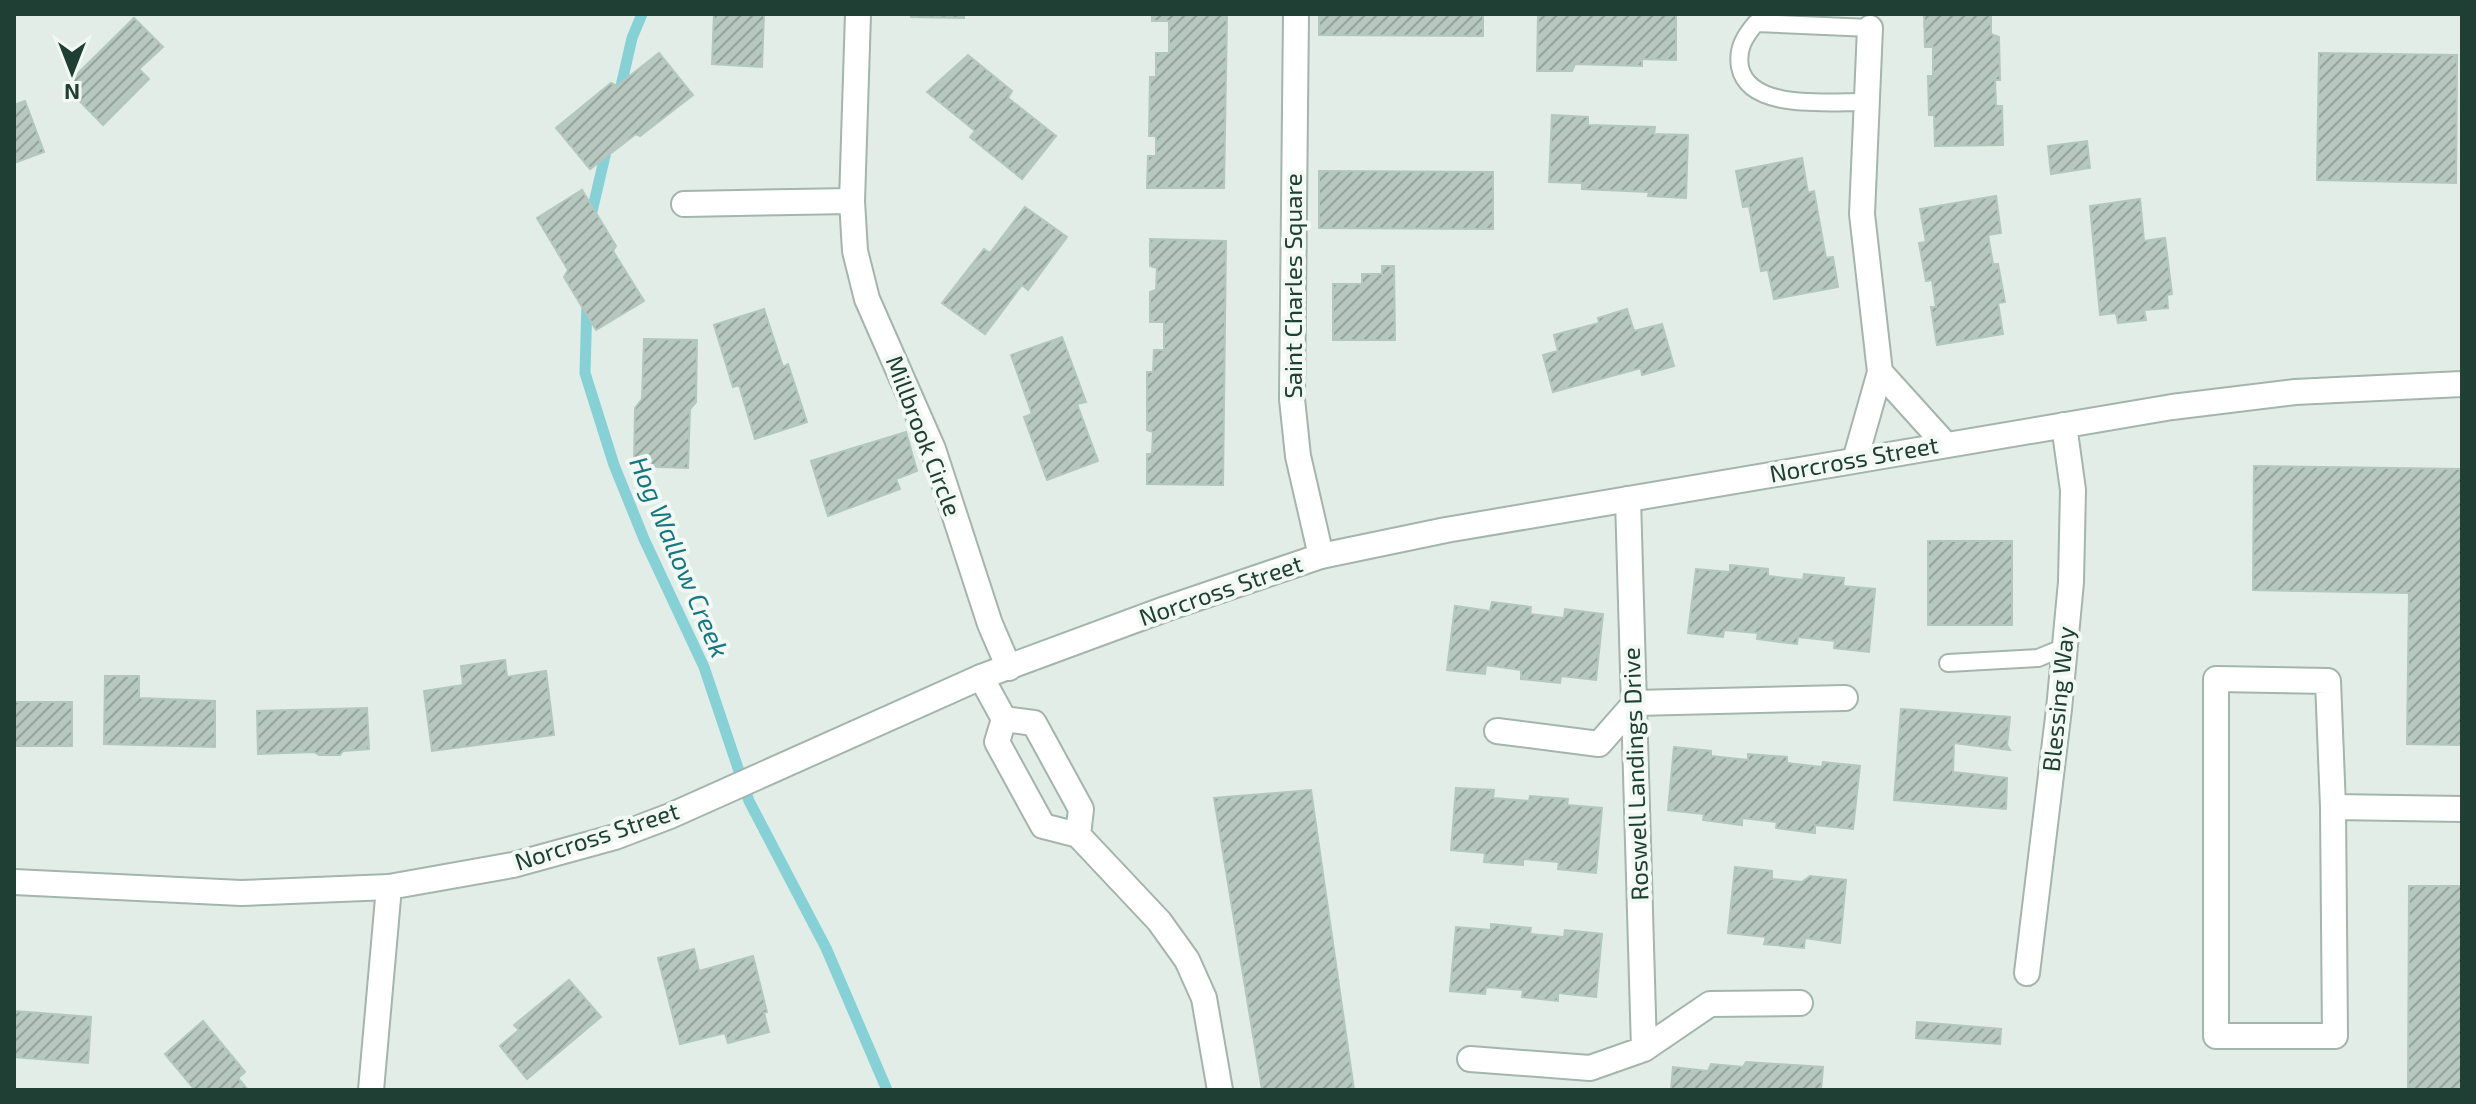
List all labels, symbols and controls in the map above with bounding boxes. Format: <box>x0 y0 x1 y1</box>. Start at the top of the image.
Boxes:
north arrow <box>32 32 112 112</box>
text: N <box>64 80 80 106</box>
street label: Saint Charles Square <box>1278 173 1307 399</box>
street label: Millbrook Circle <box>880 351 968 520</box>
street label: Norcross Street <box>1767 429 1940 488</box>
water label: Hog Wallow Creek <box>624 451 737 662</box>
street label: Norcross Street <box>1135 548 1306 631</box>
street label: Blessing Way <box>2035 624 2080 773</box>
street label: Roswell Landings Drive <box>1616 647 1653 901</box>
street label: Norcross Street <box>511 795 682 876</box>

